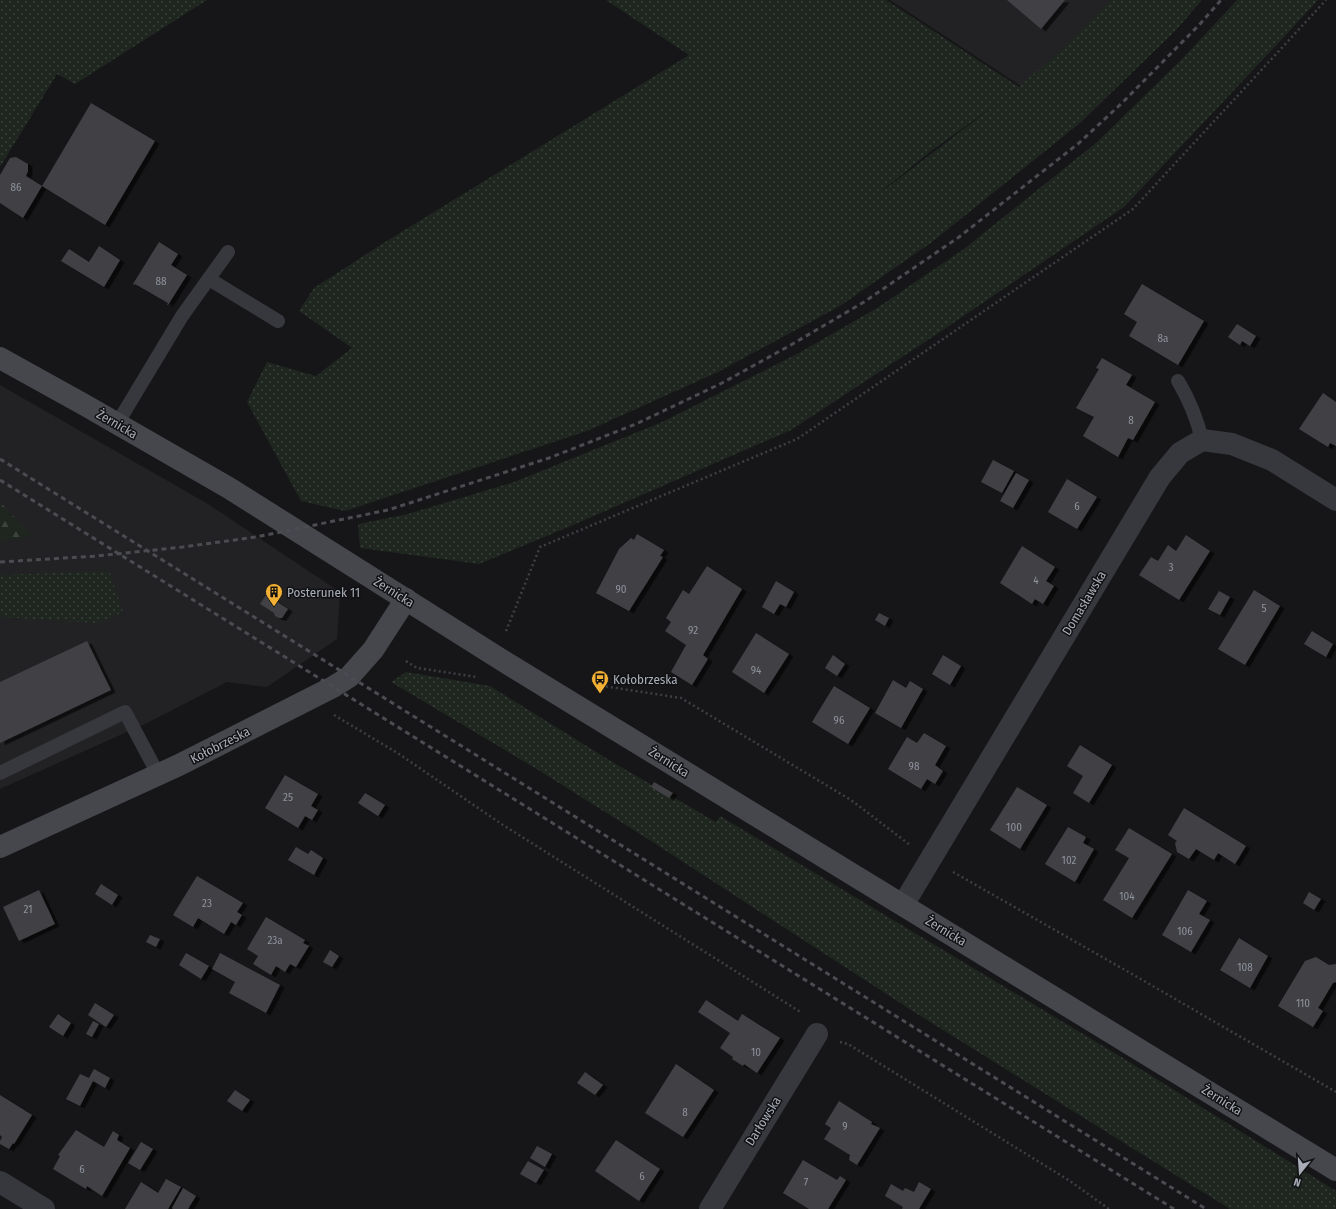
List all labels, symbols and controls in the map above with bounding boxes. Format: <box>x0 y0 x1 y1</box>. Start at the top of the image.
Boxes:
house number: 86 <box>11 181 22 194</box>
house number: 88 <box>156 275 167 288</box>
house number: 8a <box>1158 332 1168 345</box>
street label: Żernicka <box>94 406 140 442</box>
house number: 8 <box>1128 414 1134 427</box>
house number: 6 <box>1074 500 1080 513</box>
house number: 3 <box>1169 561 1174 574</box>
street label: Domasławska <box>1059 568 1109 638</box>
street label: Żernicka <box>371 574 417 610</box>
house number: 4 <box>1033 574 1039 587</box>
building icon: Posterunek 11 <box>264 582 284 607</box>
house number: 90 <box>615 583 627 596</box>
place label: Posterunek 11 <box>287 585 360 600</box>
house number: 5 <box>1261 602 1267 615</box>
house number: 92 <box>688 624 698 637</box>
house number: 94 <box>751 664 762 677</box>
bus stop icon: Kołobrzeska <box>590 669 610 694</box>
place label: Kołobrzeska <box>613 672 678 687</box>
house number: 96 <box>834 714 845 727</box>
street label: Kołobrzeska <box>188 724 252 766</box>
street label: Żernicka <box>646 744 692 780</box>
house number: 98 <box>909 760 920 773</box>
house number: 25 <box>283 791 293 804</box>
house number: 100 <box>1006 821 1022 834</box>
house number: 102 <box>1062 854 1077 867</box>
house number: 104 <box>1119 890 1135 903</box>
house number: 23 <box>202 897 212 910</box>
house number: 21 <box>24 903 32 916</box>
street label: Żernicka <box>923 913 969 949</box>
house number: 106 <box>1177 925 1193 938</box>
house number: 23a <box>267 934 283 947</box>
house number: 108 <box>1237 961 1253 974</box>
house number: 110 <box>1296 997 1310 1010</box>
house number: 10 <box>751 1046 761 1059</box>
street label: Żernicka <box>1199 1082 1245 1118</box>
street label: Darłowska <box>742 1094 784 1148</box>
house number: 8 <box>682 1106 688 1119</box>
house number: 9 <box>842 1120 848 1133</box>
north arrow <box>1280 1153 1320 1193</box>
house number: 6 <box>79 1163 85 1176</box>
house number: 6 <box>639 1170 645 1183</box>
text: N <box>1292 1175 1302 1189</box>
house number: 7 <box>804 1176 809 1189</box>

